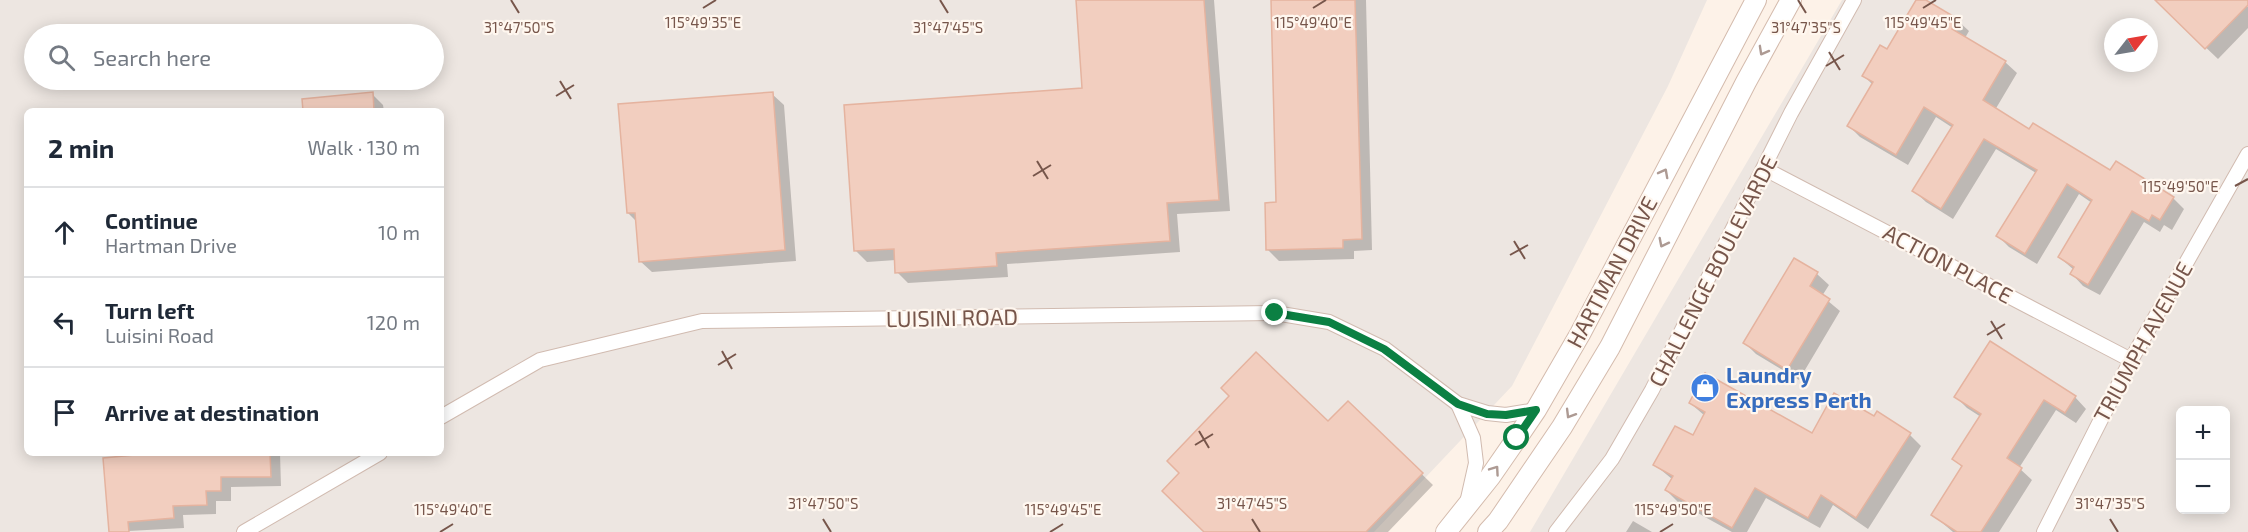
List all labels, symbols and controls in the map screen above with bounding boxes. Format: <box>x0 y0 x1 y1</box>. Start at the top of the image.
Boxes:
text: 115°49'35"E <box>665 13 741 31</box>
text: 115°49'40"E <box>1274 13 1352 31</box>
text: 115°49'45"E <box>1884 13 1962 31</box>
text: 31°47'50"S <box>484 18 554 36</box>
text: 31°47'45"S <box>913 18 983 36</box>
text: 31°47'35"S <box>1771 18 1841 36</box>
north arrow <box>2104 18 2158 72</box>
search box <box>24 24 444 90</box>
icon: search <box>45 41 78 74</box>
text: Search here <box>93 44 211 70</box>
one-way arrow <box>1759 45 1770 55</box>
text: 2 min <box>48 132 114 163</box>
text: Walk · 130 m <box>308 135 420 159</box>
street label: CHALLENGE BOULEVARDE <box>1642 151 1782 390</box>
one-way arrow <box>1657 168 1668 179</box>
text: 115°49'50"E <box>2141 177 2219 195</box>
street label: HARTMAN DRIVE <box>1560 191 1662 352</box>
text: Continue <box>105 207 198 233</box>
icon: ahead <box>48 216 81 249</box>
street label: ACTION PLACE <box>1879 218 2018 308</box>
text: 10 m <box>378 220 420 244</box>
text: Hartman Drive <box>105 233 237 257</box>
one-way arrow <box>1659 236 1670 247</box>
street label: TRIUMPH AVENUE <box>2087 257 2197 426</box>
text: Turn left <box>105 297 194 323</box>
route end <box>1261 299 1287 325</box>
street label: LUISINI ROAD <box>886 303 1018 331</box>
icon: left <box>48 306 81 339</box>
text: 120 m <box>367 310 420 334</box>
text: Luisini Road <box>105 323 214 347</box>
place label: Laundry Express Perth <box>1726 361 1872 412</box>
shop icon: Laundry Express Perth <box>1689 372 1721 404</box>
icon: arrive <box>48 396 81 429</box>
text: Arrive at destination <box>105 399 319 425</box>
map controls <box>2176 406 2230 514</box>
button: + <box>2176 406 2230 460</box>
one-way arrow <box>1566 408 1577 418</box>
route start <box>1503 424 1529 450</box>
button: − <box>2176 460 2230 514</box>
one-way arrow <box>1488 465 1499 476</box>
text: 31°47'50"S <box>788 494 858 512</box>
text: 31°47'45"S <box>1217 494 1287 512</box>
text: 31°47'35"S <box>2075 494 2145 512</box>
text: 115°49'40"E <box>414 500 492 518</box>
text: 115°49'45"E <box>1024 500 1102 518</box>
text: 115°49'50"E <box>1634 500 1712 518</box>

